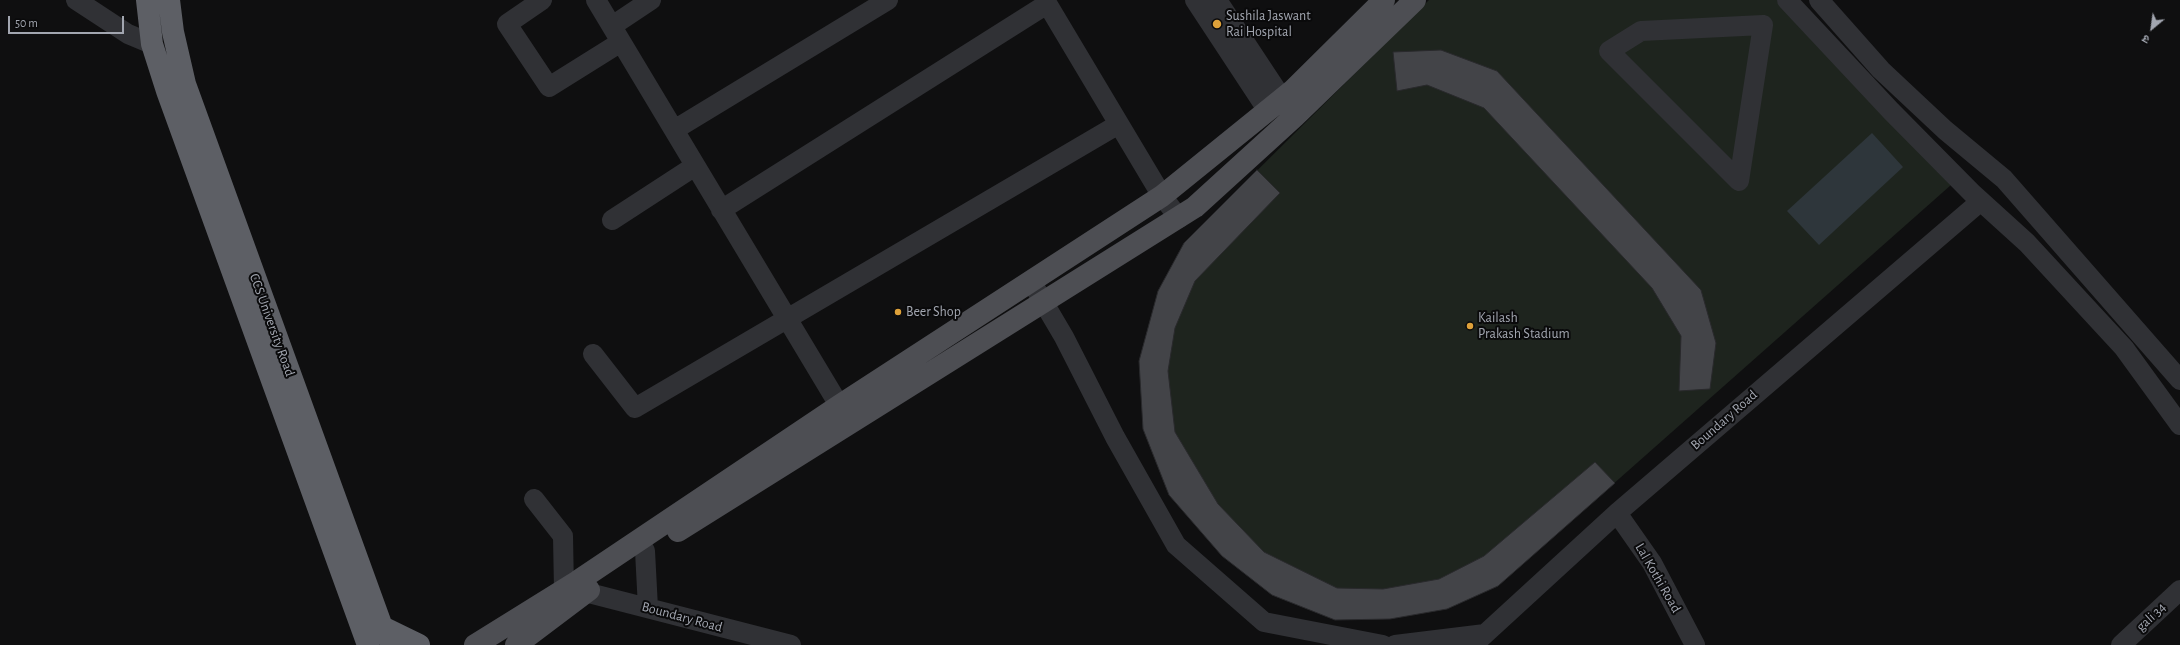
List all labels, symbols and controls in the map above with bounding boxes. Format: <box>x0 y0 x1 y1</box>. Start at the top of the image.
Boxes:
scale bar <box>10 8 126 34</box>
place label: Sushila Jaswant Rai Hospital <box>1226 8 1311 40</box>
north arrow <box>2132 8 2172 48</box>
text: 50 m <box>15 17 38 29</box>
marker: Sushila Jaswant Rai Hospital <box>1211 18 1223 30</box>
text: उ <box>2140 33 2151 45</box>
street label: CCS University Road <box>246 271 298 379</box>
place label: Beer Shop <box>906 304 961 320</box>
marker: Beer Shop <box>893 307 903 317</box>
place label: Kailash Prakash Stadium <box>1478 310 1570 342</box>
marker: Kailash Prakash Stadium <box>1465 321 1475 331</box>
street label: Boundary Road <box>1687 386 1761 454</box>
street label: Lal Kothi Road <box>1631 540 1685 616</box>
street label: Boundary Road <box>640 598 724 636</box>
street label: gali 34 <box>2133 599 2169 635</box>

